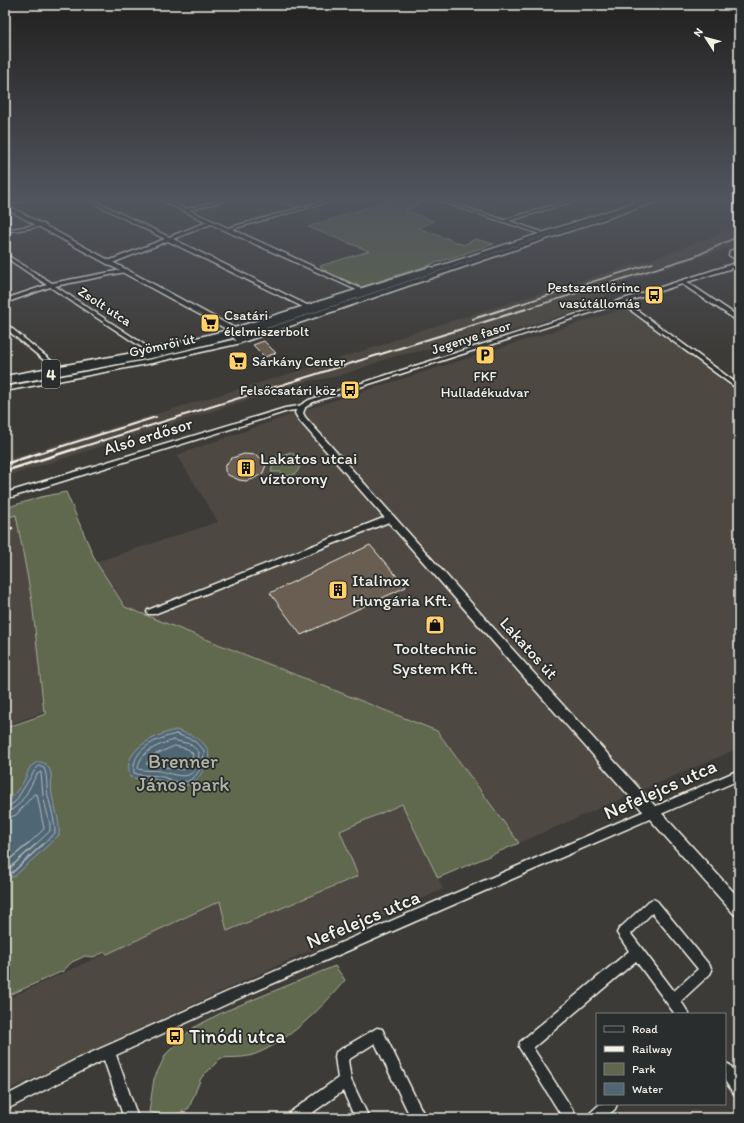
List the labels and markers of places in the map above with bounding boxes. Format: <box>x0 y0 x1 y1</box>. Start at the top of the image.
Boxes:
place label: Pestszentlőrinc vasútállomás <box>548 279 640 312</box>
bus stop icon: Pestszentlőrinc vasútállomás <box>643 284 665 306</box>
place label: Csatári élelmiszerbolt <box>224 307 309 340</box>
supermarket icon: Csatári élelmiszerbolt <box>199 312 221 334</box>
parking icon: FKF Hulladékudvar <box>474 344 496 366</box>
supermarket icon: Sárkány Center <box>227 350 249 372</box>
place label: Sárkány Center <box>252 353 346 370</box>
place label: FKF Hulladékudvar <box>441 368 530 401</box>
bus stop icon: Felsőcsatári köz <box>339 379 361 401</box>
place label: Felsőcsatári köz <box>240 382 337 399</box>
place label: Lakatos utcai víztorony <box>260 448 357 488</box>
building icon: Lakatos utcai víztorony <box>235 457 257 479</box>
place label: Italinox Hungária Kft. <box>352 570 452 610</box>
building icon: Italinox Hungária Kft. <box>327 579 349 601</box>
shop icon: Tooltechnic System Kft. <box>424 614 446 636</box>
place label: Tooltechnic System Kft. <box>392 638 478 678</box>
place label: Tinódi utca <box>189 1024 286 1048</box>
bus stop icon: Tinódi utca <box>164 1025 186 1047</box>

